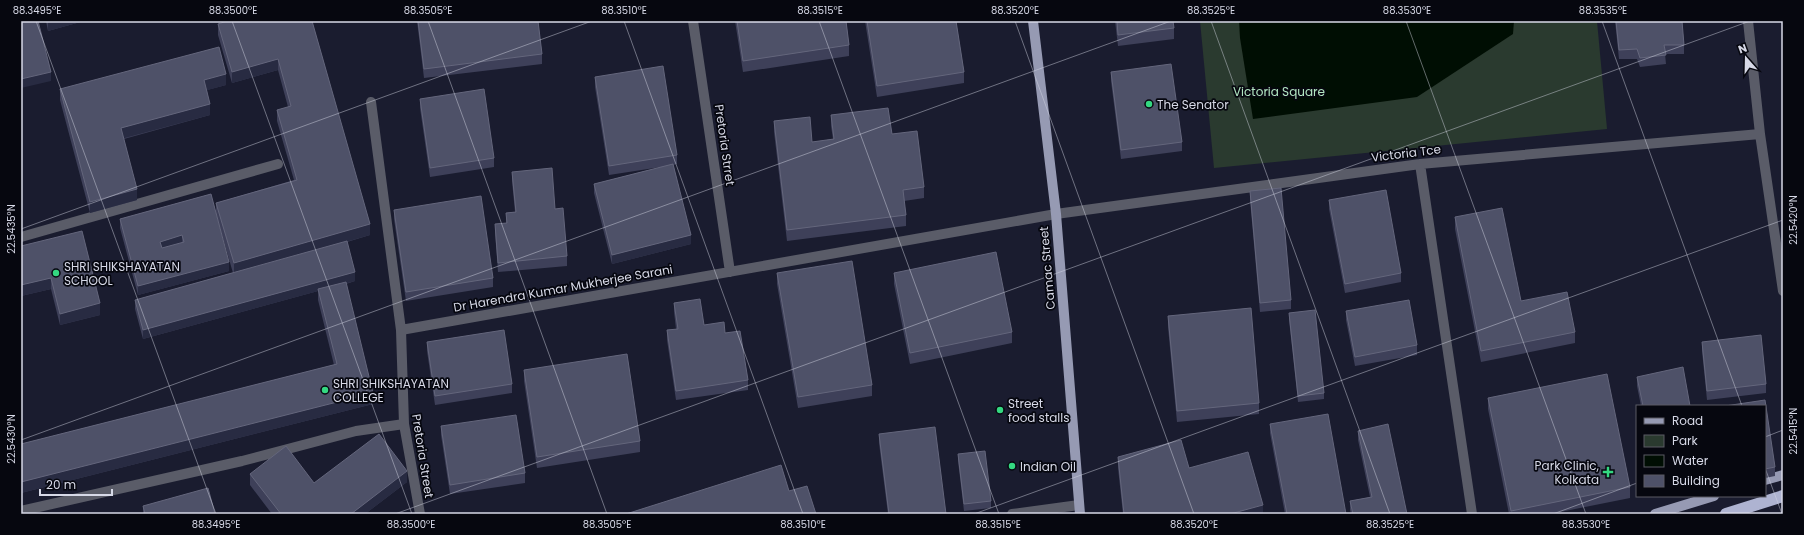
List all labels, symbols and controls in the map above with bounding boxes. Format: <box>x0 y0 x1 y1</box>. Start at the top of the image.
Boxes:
text: 88.3495°E <box>13 3 61 18</box>
text: 88.3500°E <box>209 3 257 18</box>
text: 88.3505°E <box>404 3 452 18</box>
text: 88.3510°E <box>601 3 647 18</box>
text: 88.3515°E <box>797 3 843 18</box>
text: 88.3520°E <box>991 3 1039 18</box>
text: 88.3525°E <box>1187 3 1235 18</box>
text: 88.3530°E <box>1383 3 1431 18</box>
text: 88.3535°E <box>1579 3 1627 18</box>
north arrow <box>1726 38 1766 78</box>
text: N <box>1736 40 1749 58</box>
park label: Victoria Square <box>1233 83 1325 100</box>
place label: The Senator <box>1157 96 1229 113</box>
marker: The Senator <box>1144 99 1154 109</box>
street label: Pretoria Strret <box>711 103 739 187</box>
street label: Victoria Tce <box>1370 140 1442 166</box>
text: 22.5420°N <box>1786 195 1801 245</box>
text: 22.5435°N <box>4 204 19 254</box>
street label: Camac Street <box>1035 226 1059 310</box>
place label: SHRI SHIKSHAYATAN SCHOOL <box>64 258 180 289</box>
street label: Dr Harendra Kumar Mukherjee Sarani <box>452 260 674 316</box>
marker: SHRI SHIKSHAYATAN SCHOOL <box>51 268 61 278</box>
place label: SHRI SHIKSHAYATAN COLLEGE <box>333 375 449 406</box>
marker: SHRI SHIKSHAYATAN COLLEGE <box>320 385 330 395</box>
place label: Street food stalls <box>1008 395 1070 426</box>
marker: Street food stalls <box>995 405 1005 415</box>
legend <box>1636 405 1766 497</box>
text: 22.5415°N <box>1786 408 1801 454</box>
text: Road <box>1672 412 1703 429</box>
street label: Pretoria Street <box>408 413 438 499</box>
text: 22.5430°N <box>4 414 19 464</box>
text: Park <box>1672 432 1699 449</box>
text: Water <box>1672 452 1709 469</box>
place label: Park Clinic, Kolkata <box>1535 457 1600 488</box>
place label: Indian Oil <box>1020 458 1076 475</box>
marker: Indian Oil <box>1007 461 1017 471</box>
marker: Park Clinic, Kolkata <box>1602 466 1614 478</box>
scale bar <box>40 471 112 497</box>
text: Building <box>1672 472 1720 489</box>
text: 20 m <box>46 476 76 493</box>
text: 88.3495°E <box>192 517 240 532</box>
text: 88.3500°E <box>387 517 435 532</box>
text: 88.3505°E <box>583 517 631 532</box>
text: 88.3510°E <box>780 517 826 532</box>
text: 88.3515°E <box>975 517 1021 532</box>
text: 88.3520°E <box>1170 517 1218 532</box>
text: 88.3525°E <box>1366 517 1414 532</box>
text: 88.3530°E <box>1562 517 1610 532</box>

